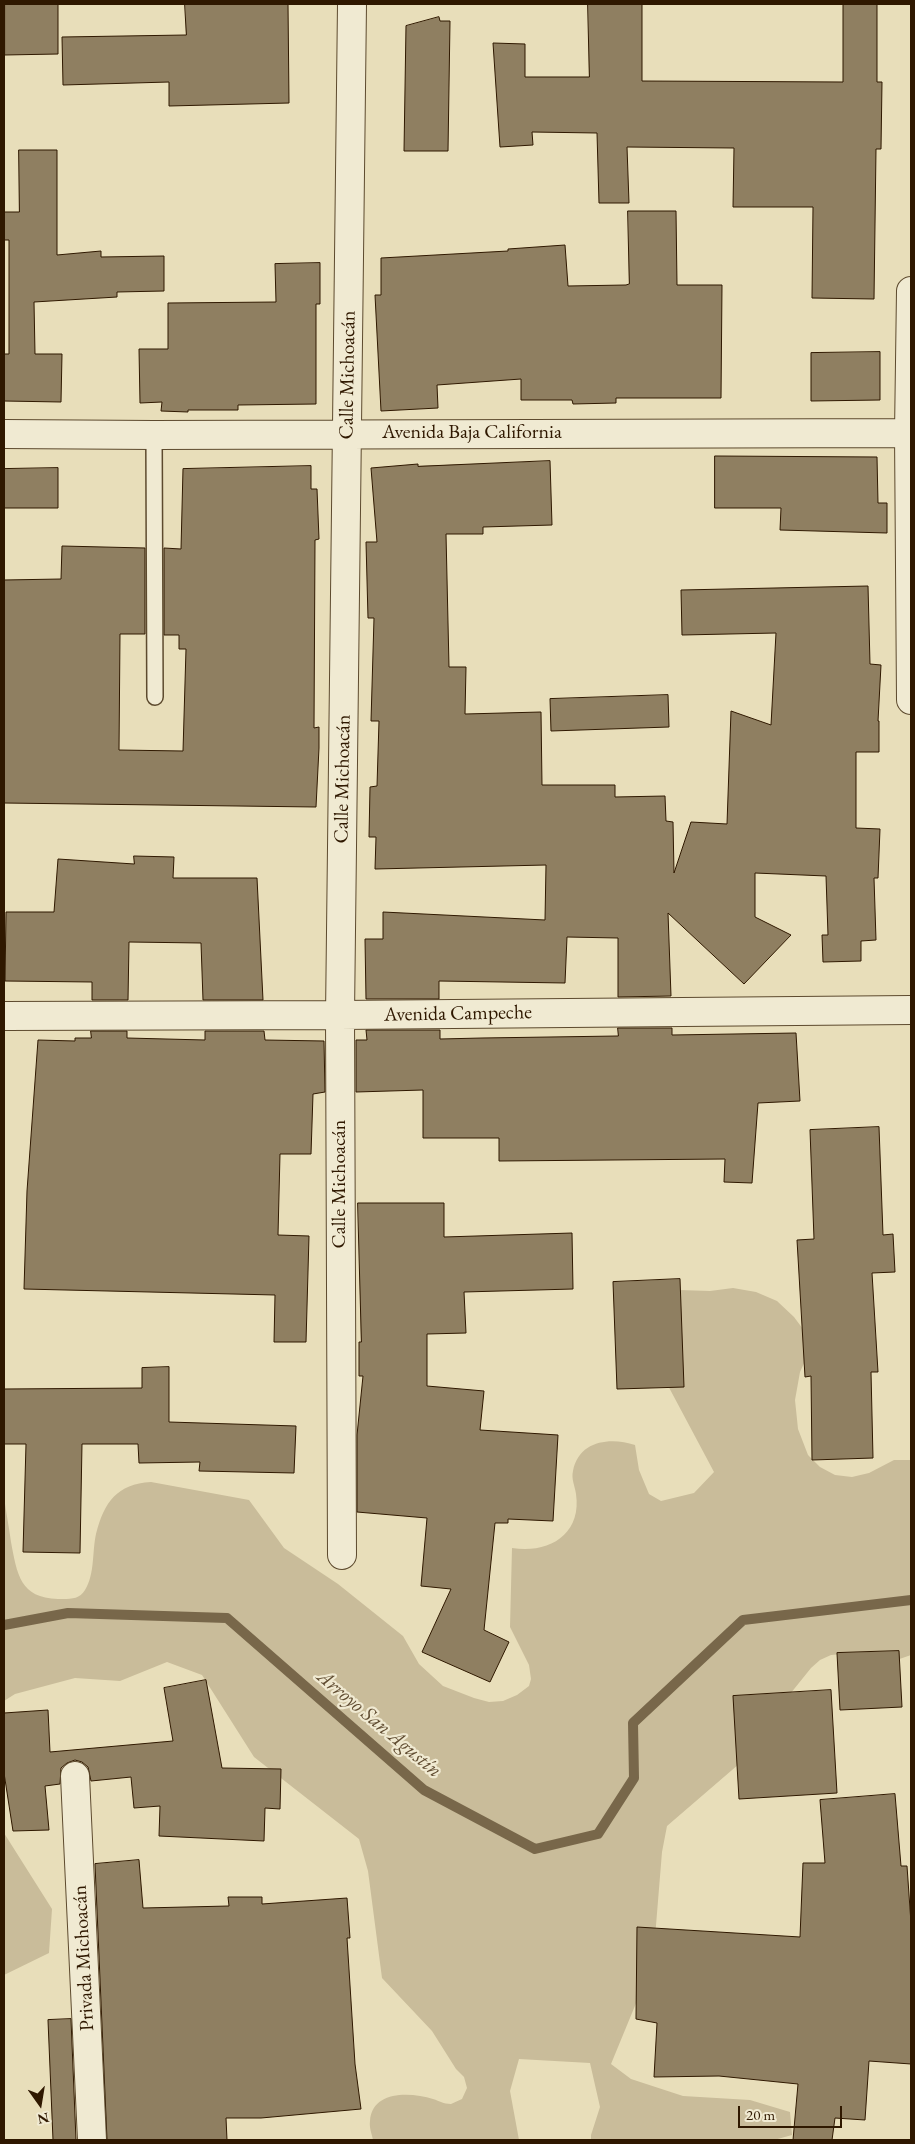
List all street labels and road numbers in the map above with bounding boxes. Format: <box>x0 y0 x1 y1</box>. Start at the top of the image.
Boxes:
street label: Calle Michoacán <box>335 310 361 440</box>
street label: Avenida Baja California <box>382 421 562 445</box>
street label: Calle Michoacán <box>330 714 356 844</box>
street label: Avenida Campeche <box>384 1001 532 1027</box>
street label: Calle Michoacán <box>328 1120 352 1248</box>
street label: Privada Michoacán <box>68 1884 100 2032</box>

